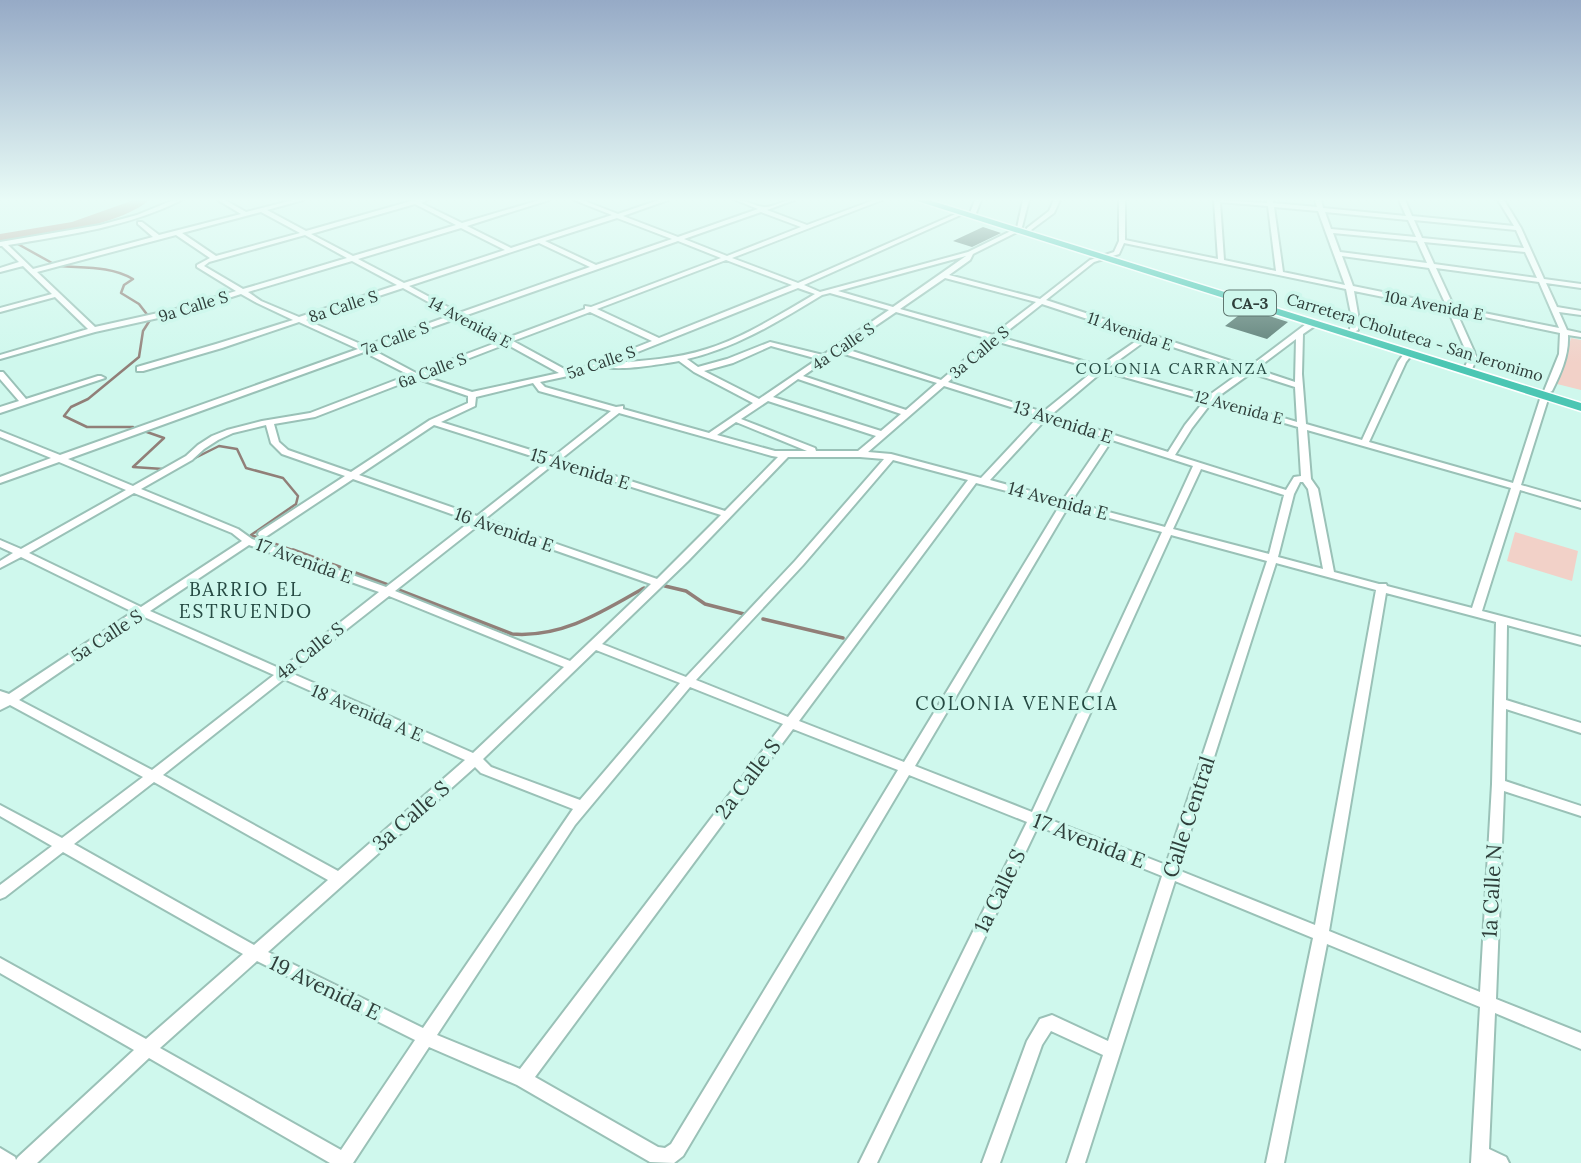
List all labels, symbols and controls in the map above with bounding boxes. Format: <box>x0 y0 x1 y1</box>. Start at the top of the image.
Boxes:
street label: 8a Calle S <box>306 285 380 327</box>
street label: 9a Calle S <box>156 286 230 326</box>
street label: 10a Avenida E <box>1383 286 1485 324</box>
street label: Carretera Choluteca - San Jeronimo <box>1284 288 1546 386</box>
road number: CA-3 <box>1224 290 1276 316</box>
street label: 14 Avenida E <box>425 292 515 352</box>
street label: 11 Avenida E <box>1085 307 1175 355</box>
street label: 7a Calle S <box>359 317 431 359</box>
street label: 4a Calle S <box>808 318 878 374</box>
street label: 3a Calle S <box>945 321 1013 383</box>
street label: 5a Calle S <box>564 341 638 383</box>
street label: 6a Calle S <box>395 348 469 392</box>
district label: COLONIA CARRANZA <box>1076 358 1268 378</box>
street label: 12 Avenida E <box>1192 386 1286 428</box>
street label: 13 Avenida E <box>1011 395 1116 448</box>
street label: 15 Avenida E <box>528 443 633 495</box>
street label: 14 Avenida E <box>1006 476 1111 525</box>
street label: 16 Avenida E <box>452 502 557 557</box>
street label: 17 Avenida E <box>253 532 356 589</box>
district label: BARRIO EL ESTRUENDO <box>179 577 313 623</box>
street label: 5a Calle S <box>67 604 147 667</box>
street label: 4a Calle S <box>271 617 348 684</box>
street label: 18 Avenida A E <box>308 679 426 746</box>
district label: COLONIA VENECIA <box>915 691 1119 715</box>
street label: 2a Calle S <box>709 733 786 824</box>
street label: Calle Central <box>1156 753 1221 881</box>
street label: 3a Calle S <box>366 775 455 857</box>
street label: 17 Avenida E <box>1029 807 1149 874</box>
street label: 1a Calle N <box>1476 843 1507 939</box>
street label: 1a Calle S <box>968 845 1031 937</box>
street label: 19 Avenida E <box>265 949 385 1026</box>

